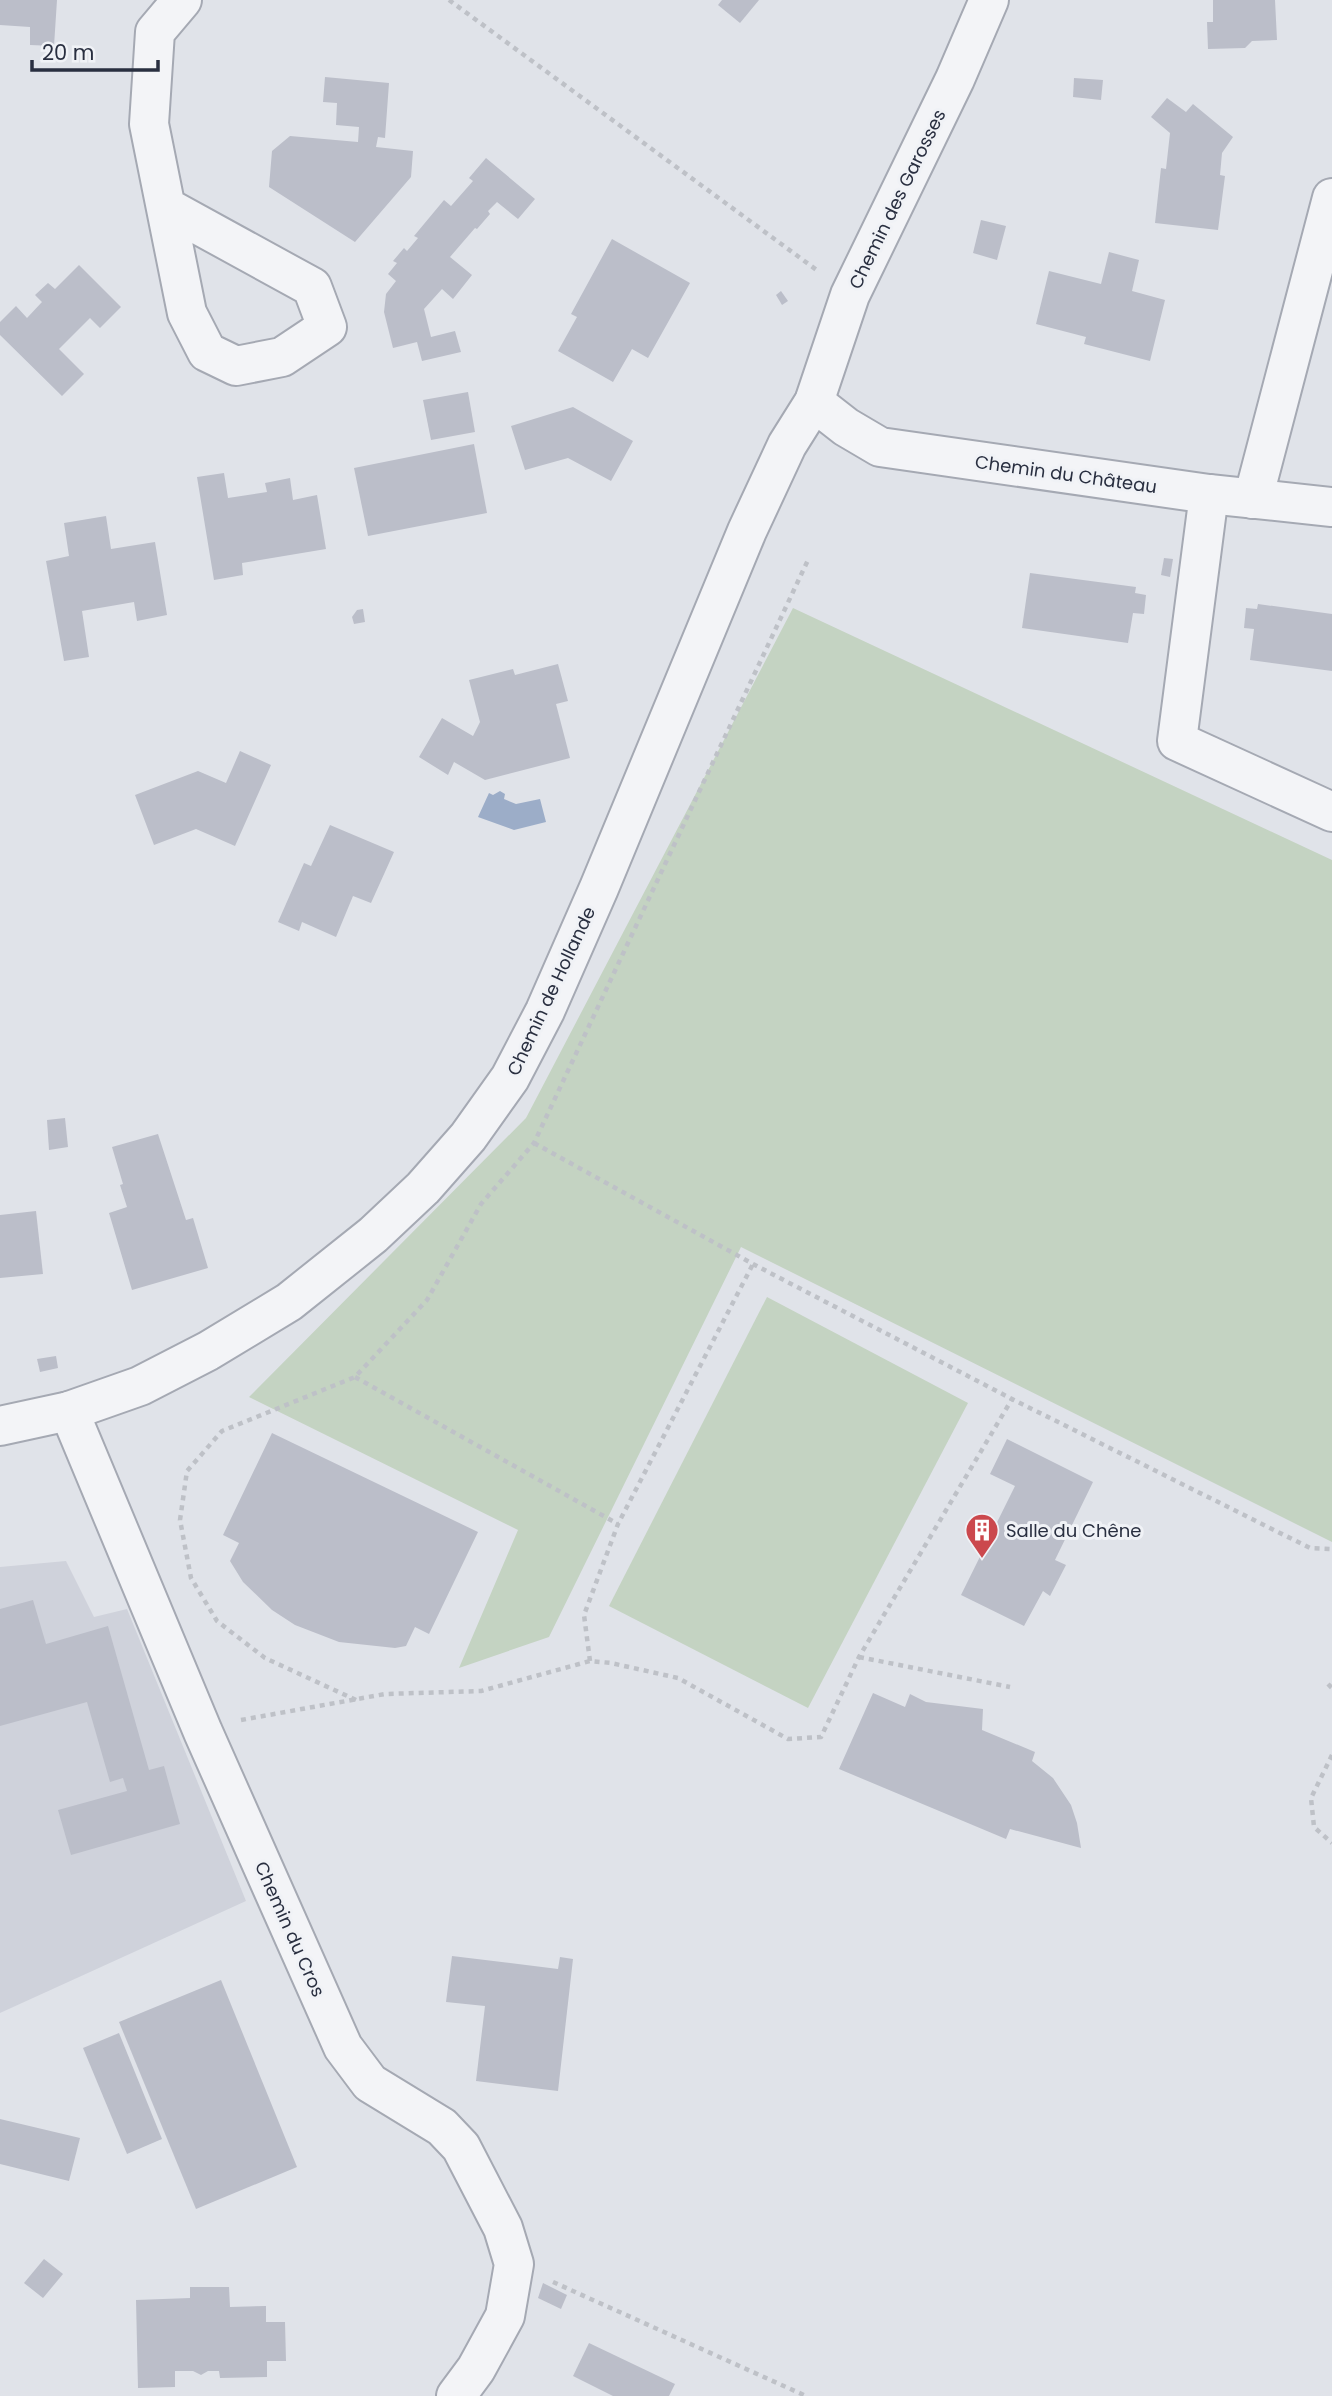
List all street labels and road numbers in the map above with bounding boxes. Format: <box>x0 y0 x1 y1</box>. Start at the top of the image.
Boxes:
street label: Chemin des Garosses <box>843 105 951 293</box>
street label: Chemin du Château <box>973 449 1159 499</box>
street label: Chemin de Hollande <box>501 902 601 1080</box>
street label: Chemin du Cros <box>249 1857 331 2001</box>

